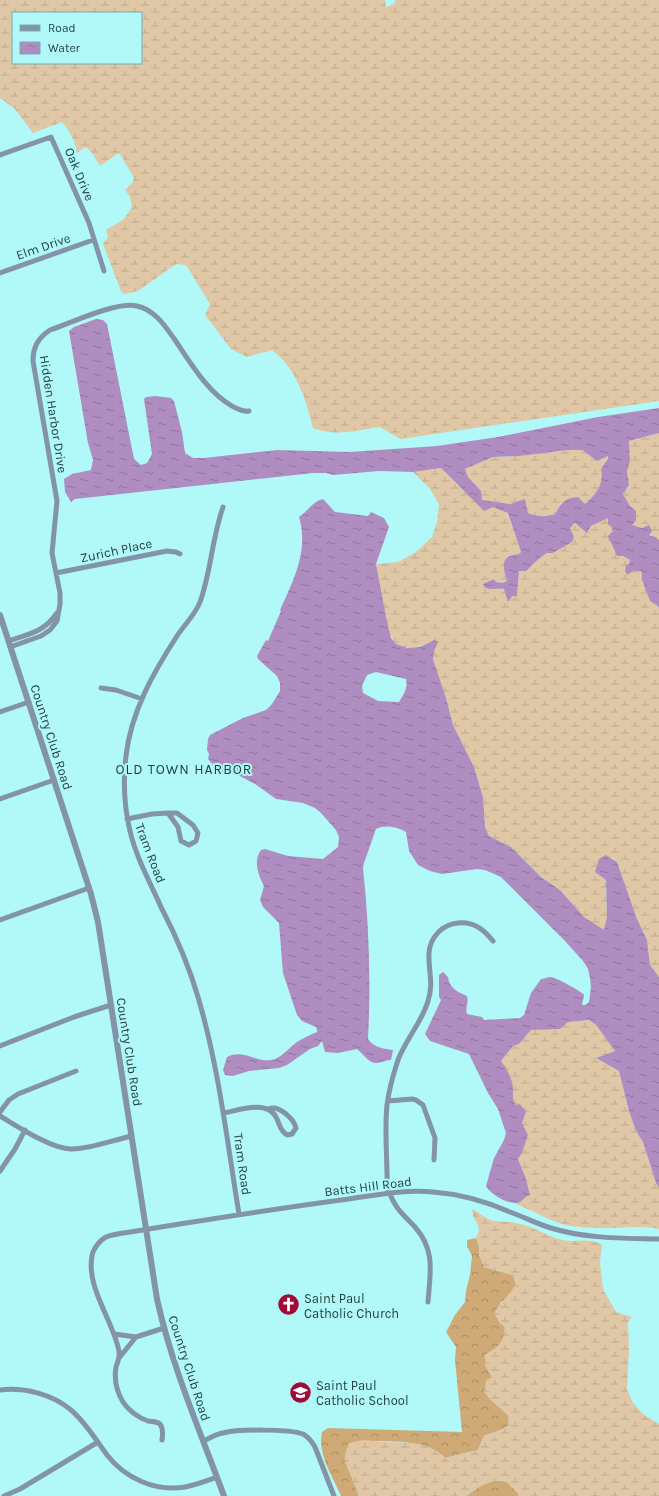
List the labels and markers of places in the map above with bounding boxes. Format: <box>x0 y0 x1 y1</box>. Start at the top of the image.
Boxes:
place label: Saint Paul Catholic Church <box>304 1291 399 1321</box>
church icon: Saint Paul Catholic Church <box>275 1292 301 1318</box>
place label: Saint Paul Catholic School <box>316 1378 409 1408</box>
school or university icon: Saint Paul Catholic School <box>287 1379 313 1405</box>

